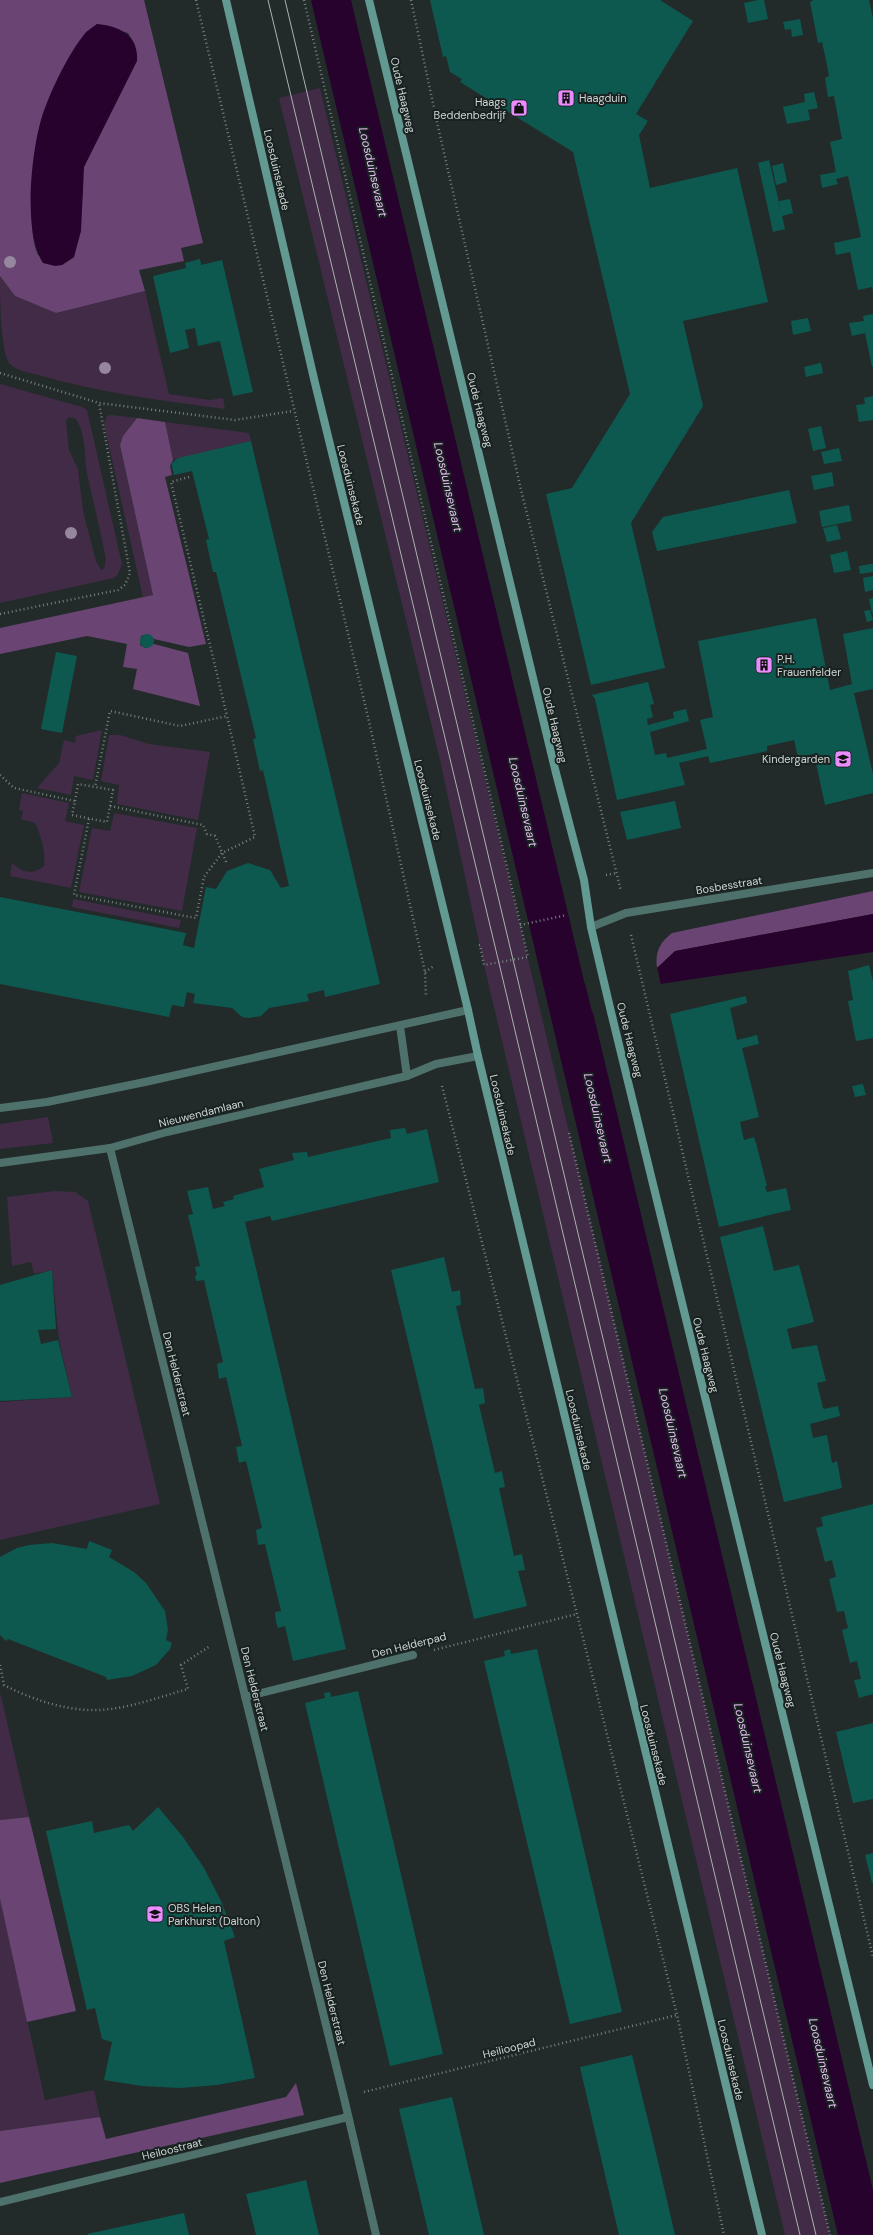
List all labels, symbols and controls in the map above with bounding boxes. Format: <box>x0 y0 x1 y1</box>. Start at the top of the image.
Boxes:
street label: Oude Haagweg <box>388 56 418 134</box>
building icon: Haagduin <box>556 88 576 108</box>
place label: Haagduin <box>579 91 627 105</box>
place label: Haags Beddenbedrijf <box>434 95 506 122</box>
shop icon: Haags Beddenbedrijf <box>509 98 529 118</box>
water label: Loosduinsevaart <box>355 126 391 219</box>
street label: Loosduinsekade <box>261 128 293 212</box>
street label: Oude Haagweg <box>464 371 496 449</box>
water label: Loosduinsevaart <box>430 441 466 534</box>
street label: Loosduinsekade <box>334 443 368 527</box>
place label: P.H. Frauenfelder <box>777 652 841 679</box>
building icon: P.H. Frauenfelder <box>754 655 774 675</box>
street label: Oude Haagweg <box>540 686 570 764</box>
school or university icon: Kindergarden <box>833 749 853 769</box>
place label: Kindergarden <box>762 752 830 766</box>
water label: Loosduinsevaart <box>505 756 541 849</box>
street label: Loosduinsekade <box>411 758 445 842</box>
street label: Bosbesstraat <box>695 873 763 897</box>
street label: Oude Haagweg <box>614 1001 646 1079</box>
water label: Loosduinsevaart <box>580 1072 616 1165</box>
street label: Loosduinsekade <box>487 1073 519 1157</box>
street label: Nieuwendamlaan <box>157 1096 245 1130</box>
street label: Oude Haagweg <box>690 1316 722 1394</box>
street label: Den Helderstraat <box>160 1330 194 1418</box>
water label: Loosduinsevaart <box>655 1387 691 1480</box>
street label: Loosduinsekade <box>563 1388 595 1472</box>
street label: Den Helderpad <box>370 1629 448 1661</box>
street label: Oude Haagweg <box>767 1631 799 1709</box>
street label: Den Helderstraat <box>238 1645 272 1733</box>
water label: Loosduinsevaart <box>730 1702 766 1795</box>
street label: Loosduinsekade <box>637 1703 671 1787</box>
place label: OBS Helen Parkhurst (Dalton) <box>168 1901 260 1928</box>
school or university icon: OBS Helen Parkhurst (Dalton) <box>145 1904 165 1924</box>
street label: Den Helderstraat <box>315 1959 349 2047</box>
water label: Loosduinsevaart <box>805 2017 841 2110</box>
street label: Loosduinsekade <box>715 2018 747 2102</box>
street label: Heilioopad <box>481 2035 537 2061</box>
street label: Heiloostraat <box>140 2135 204 2163</box>

